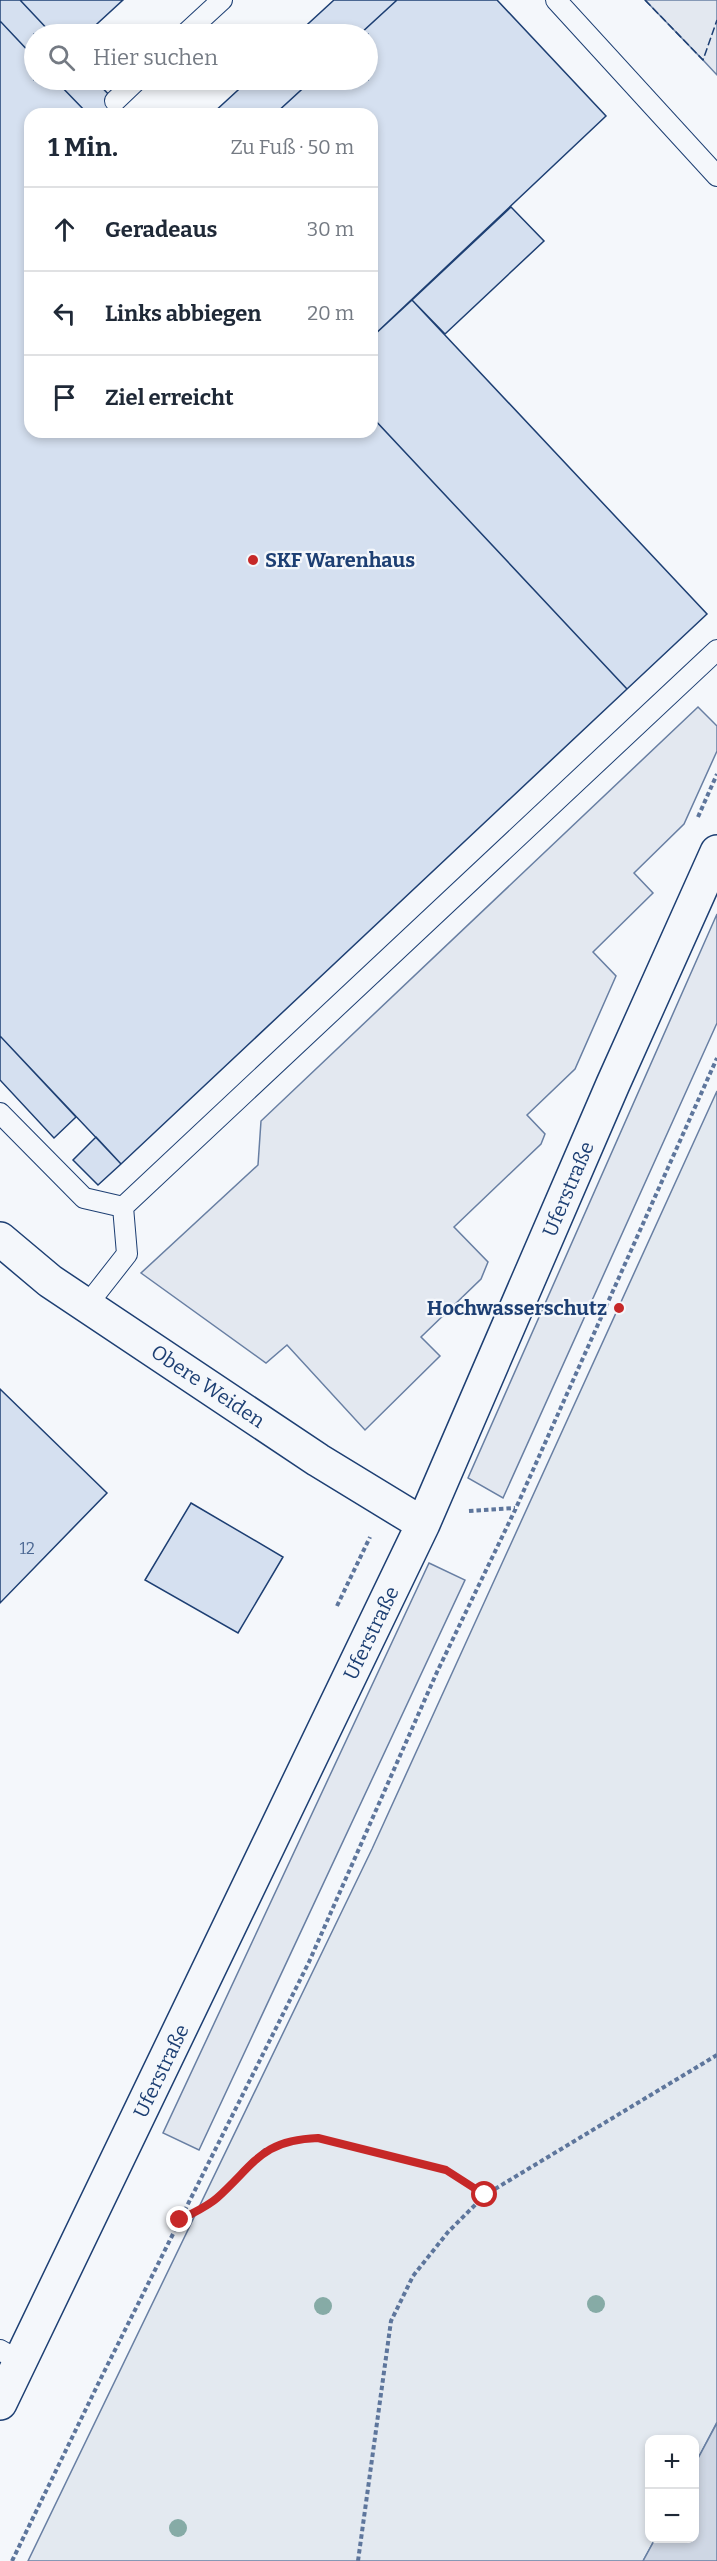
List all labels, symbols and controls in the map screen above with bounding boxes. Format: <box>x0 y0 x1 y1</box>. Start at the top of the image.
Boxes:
search box <box>24 24 378 90</box>
icon: search <box>45 41 78 74</box>
text: Hier suchen <box>93 44 218 71</box>
text: 1 Min. <box>48 132 118 163</box>
text: Zu Fuß · 50 m <box>230 135 354 159</box>
icon: ahead <box>48 213 81 246</box>
text: Geradeaus <box>105 216 217 243</box>
text: 30 m <box>307 217 354 241</box>
icon: left <box>48 297 81 330</box>
text: Links abbiegen <box>105 300 262 327</box>
text: 20 m <box>307 301 354 325</box>
icon: arrive <box>48 381 81 414</box>
text: Ziel erreicht <box>105 384 234 411</box>
place label: SKF Warenhaus <box>265 548 415 572</box>
marker: SKF Warenhaus <box>246 553 260 567</box>
street label: Uferstraße <box>537 1138 599 1240</box>
place label: Hochwasserschutz <box>427 1296 607 1320</box>
marker: Hochwasserschutz <box>612 1301 626 1315</box>
street label: Obere Weiden <box>147 1339 270 1433</box>
house number: 12 <box>19 1539 35 1558</box>
street label: Uferstraße <box>338 1582 404 1684</box>
street label: Uferstraße <box>128 2020 194 2122</box>
route start <box>471 2181 497 2207</box>
route end <box>166 2206 192 2232</box>
map controls <box>645 2435 699 2543</box>
button: + <box>645 2435 699 2489</box>
button: − <box>645 2489 699 2543</box>

